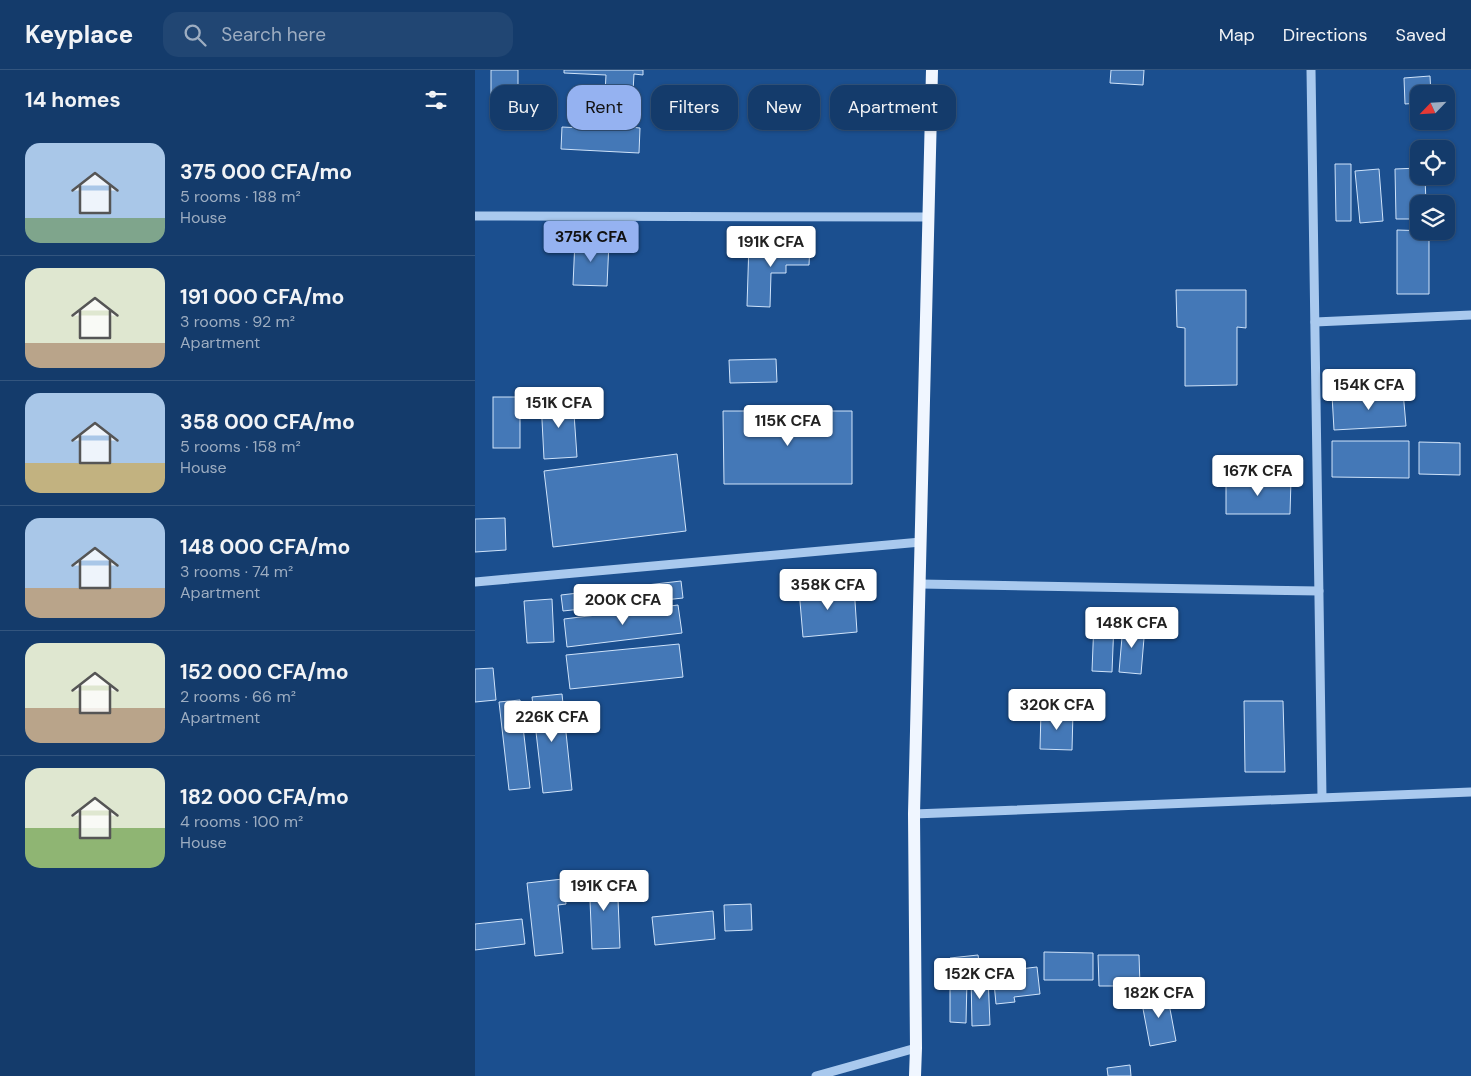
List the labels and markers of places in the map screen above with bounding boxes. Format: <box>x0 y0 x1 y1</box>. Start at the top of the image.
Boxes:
pin: 375K CFA <box>539 220 643 263</box>
pin: 191K CFA <box>719 226 823 268</box>
pin: 154K CFA <box>1317 368 1421 411</box>
pin: 151K CFA <box>507 386 611 429</box>
pin: 115K CFA <box>736 404 840 447</box>
pin: 167K CFA <box>1206 454 1310 497</box>
pin: 358K CFA <box>776 568 880 611</box>
pin: 200K CFA <box>571 584 675 626</box>
pin: 148K CFA <box>1080 606 1184 649</box>
pin: 320K CFA <box>1005 688 1109 731</box>
pin: 226K CFA <box>500 700 604 743</box>
pin: 191K CFA <box>552 870 656 912</box>
pin: 152K CFA <box>928 958 1032 1000</box>
pin: 182K CFA <box>1107 976 1211 1019</box>

